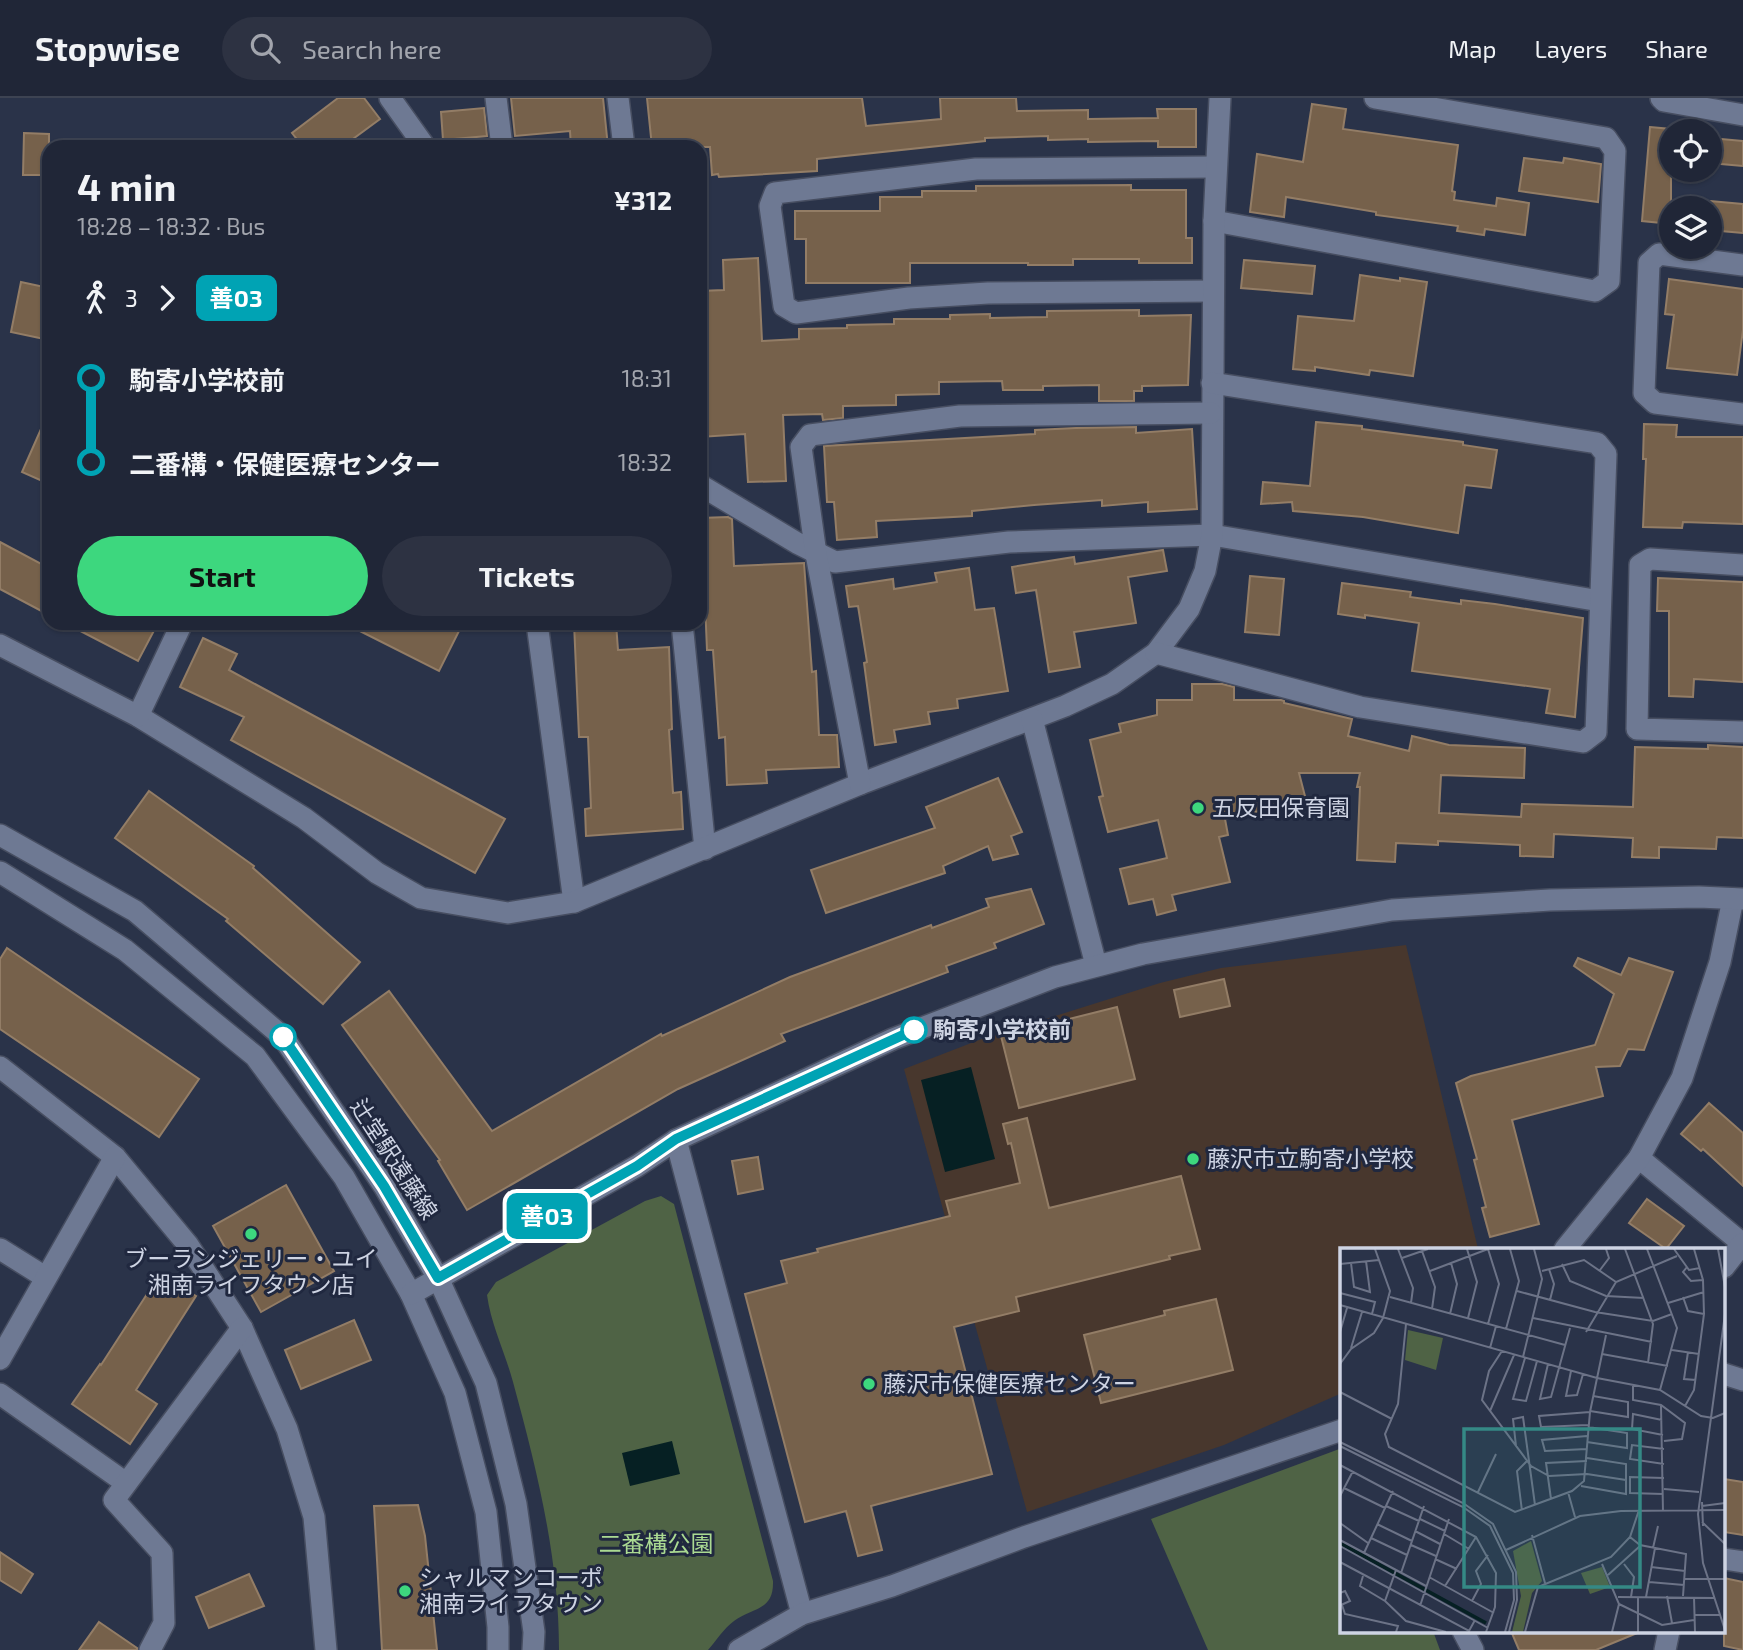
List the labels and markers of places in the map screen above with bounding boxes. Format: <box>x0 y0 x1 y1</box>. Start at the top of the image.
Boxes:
place label: 五反田保育園 <box>1212 793 1350 821</box>
marker: 五反田保育園 <box>1190 800 1206 816</box>
place label: 駒寄小学校前 <box>933 1015 1071 1043</box>
marker: 駒寄小学校前 <box>901 1017 927 1043</box>
unlabelled marker <box>270 1024 296 1050</box>
place label: 藤沢市立駒寄小学校 <box>1207 1144 1414 1172</box>
marker: 藤沢市立駒寄小学校 <box>1185 1151 1201 1167</box>
marker: ブーランジェリー・ユイ 湘南ライフタウン店 <box>243 1226 259 1242</box>
place label: ブーランジェリー・ユイ 湘南ライフタウン店 <box>125 1244 378 1298</box>
place label: 藤沢市保健医療センター <box>883 1369 1136 1397</box>
marker: 藤沢市保健医療センター <box>861 1376 877 1392</box>
place label: シャルマンコーポ 湘南ライフタウン <box>419 1563 603 1617</box>
marker: シャルマンコーポ 湘南ライフタウン <box>397 1583 413 1599</box>

